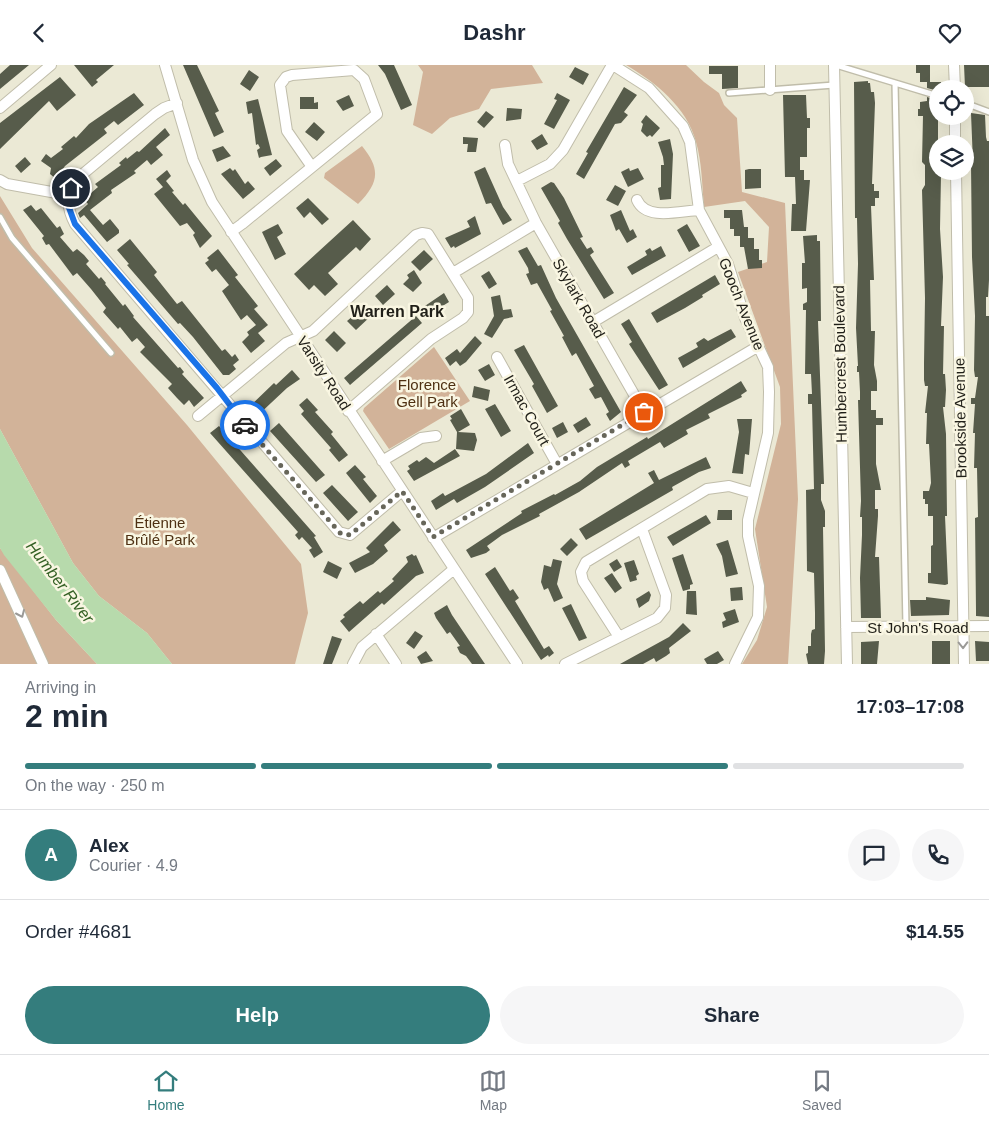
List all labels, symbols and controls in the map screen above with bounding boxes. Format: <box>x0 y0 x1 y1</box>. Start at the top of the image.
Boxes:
icon: back <box>25 19 53 47</box>
icon: heart <box>936 19 964 47</box>
text: Dashr <box>463 20 526 45</box>
map controls <box>929 80 974 180</box>
button: locate <box>929 80 974 125</box>
button: layers <box>929 135 974 180</box>
pin <box>50 167 92 209</box>
icon: home <box>57 174 85 202</box>
street label: Skylark Road <box>549 255 609 341</box>
street label: Gooch Avenue <box>716 255 768 353</box>
street label: Humbercrest Boulevard <box>830 285 850 443</box>
district label: Warren Park <box>350 303 444 320</box>
street label: Varsity Road <box>294 333 354 413</box>
street label: Brookside Avenue <box>950 358 970 478</box>
street label: Irmac Court <box>501 372 554 449</box>
park label: Florence Gell Park <box>396 376 458 410</box>
pin <box>623 391 665 433</box>
icon: bag <box>630 398 658 426</box>
courier <box>220 400 270 450</box>
icon: car <box>231 411 259 439</box>
park label: Étienne Brûlé Park <box>125 514 196 548</box>
water label: Humber River <box>23 538 97 627</box>
one-way arrow <box>15 609 25 618</box>
street label: St John's Road <box>867 619 969 636</box>
one-way arrow <box>958 642 968 650</box>
text: Arriving in <box>25 679 96 696</box>
text: 17:03–17:08 <box>856 696 964 717</box>
text: 2 min <box>25 698 109 734</box>
text: On the way · 250 m <box>25 777 165 794</box>
button: chat <box>848 829 900 881</box>
button: phone <box>912 829 964 881</box>
text: Alex <box>89 835 129 856</box>
text: A <box>44 844 58 865</box>
text: Courier · 4.9 <box>89 857 178 874</box>
text: Order #4681 <box>25 921 132 942</box>
text: $14.55 <box>906 921 964 942</box>
button: Help <box>25 986 490 1044</box>
button: Share <box>500 986 964 1044</box>
tab: Home <box>147 1067 185 1113</box>
tab: Map <box>479 1067 507 1113</box>
tab: Saved <box>802 1067 842 1113</box>

